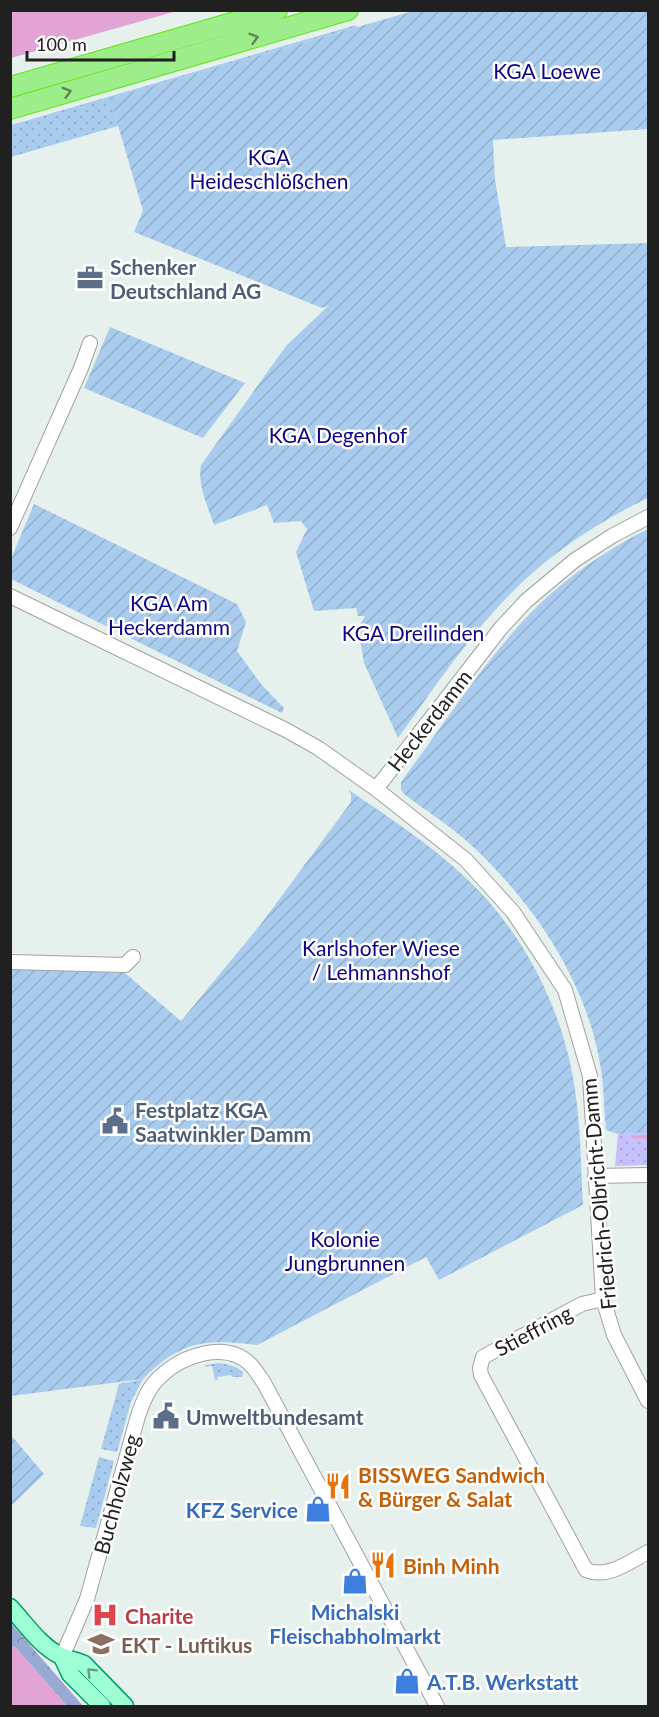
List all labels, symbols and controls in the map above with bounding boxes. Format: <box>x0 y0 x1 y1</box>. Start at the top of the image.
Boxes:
scale bar <box>27 24 174 62</box>
text: 100 m <box>36 33 87 55</box>
one-way arrow <box>248 33 259 45</box>
park label: KGA Loewe <box>493 58 601 83</box>
one-way arrow <box>61 87 72 99</box>
park label: KGA Heideschlößchen <box>189 144 349 193</box>
place label: Schenker Deutschland AG <box>110 254 261 303</box>
office icon: Schenker Deutschland AG <box>75 263 105 293</box>
park label: KGA Degenhof <box>269 422 408 447</box>
park label: KGA Am Heckerdamm <box>108 590 230 639</box>
park label: KGA Dreilinden <box>342 620 484 645</box>
street label: Heckerdamm <box>382 664 476 776</box>
park label: Karlshofer Wiese / Lehmannshof <box>302 935 460 984</box>
street label: Friedrich-Olbricht-Damm <box>575 1077 621 1311</box>
place label: Festplatz KGA Saatwinkler Damm <box>135 1097 311 1146</box>
public building icon: Festplatz KGA Saatwinkler Damm <box>100 1106 130 1136</box>
park label: Kolonie Jungbrunnen <box>285 1226 405 1275</box>
street label: Stieffring <box>490 1299 576 1361</box>
public building icon: Umweltbundesamt <box>151 1401 181 1431</box>
place label: Umweltbundesamt <box>186 1404 364 1429</box>
street label: Buchholzweg <box>88 1431 144 1557</box>
place label: BISSWEG Sandwich & Bürger & Salat <box>358 1462 545 1511</box>
restaurant icon: BISSWEG Sandwich & Bürger & Salat <box>323 1471 353 1501</box>
shop icon: KFZ Service <box>303 1494 333 1524</box>
place label: KFZ Service <box>186 1497 298 1522</box>
restaurant icon: Binh Minh <box>368 1550 398 1580</box>
place label: Binh Minh <box>403 1553 499 1578</box>
shop icon: Michalski Fleischabholmarkt <box>340 1566 370 1596</box>
place label: Michalski Fleischabholmarkt <box>269 1599 441 1648</box>
hospital icon: Charite <box>90 1600 120 1630</box>
place label: Charite <box>125 1603 194 1628</box>
school or university icon: EKT - Luftikus <box>86 1629 116 1659</box>
place label: EKT - Luftikus <box>121 1632 252 1657</box>
shop icon: A.T.B. Werkstatt <box>392 1666 422 1696</box>
one-way arrow <box>88 1668 98 1679</box>
place label: A.T.B. Werkstatt <box>426 1669 579 1694</box>

